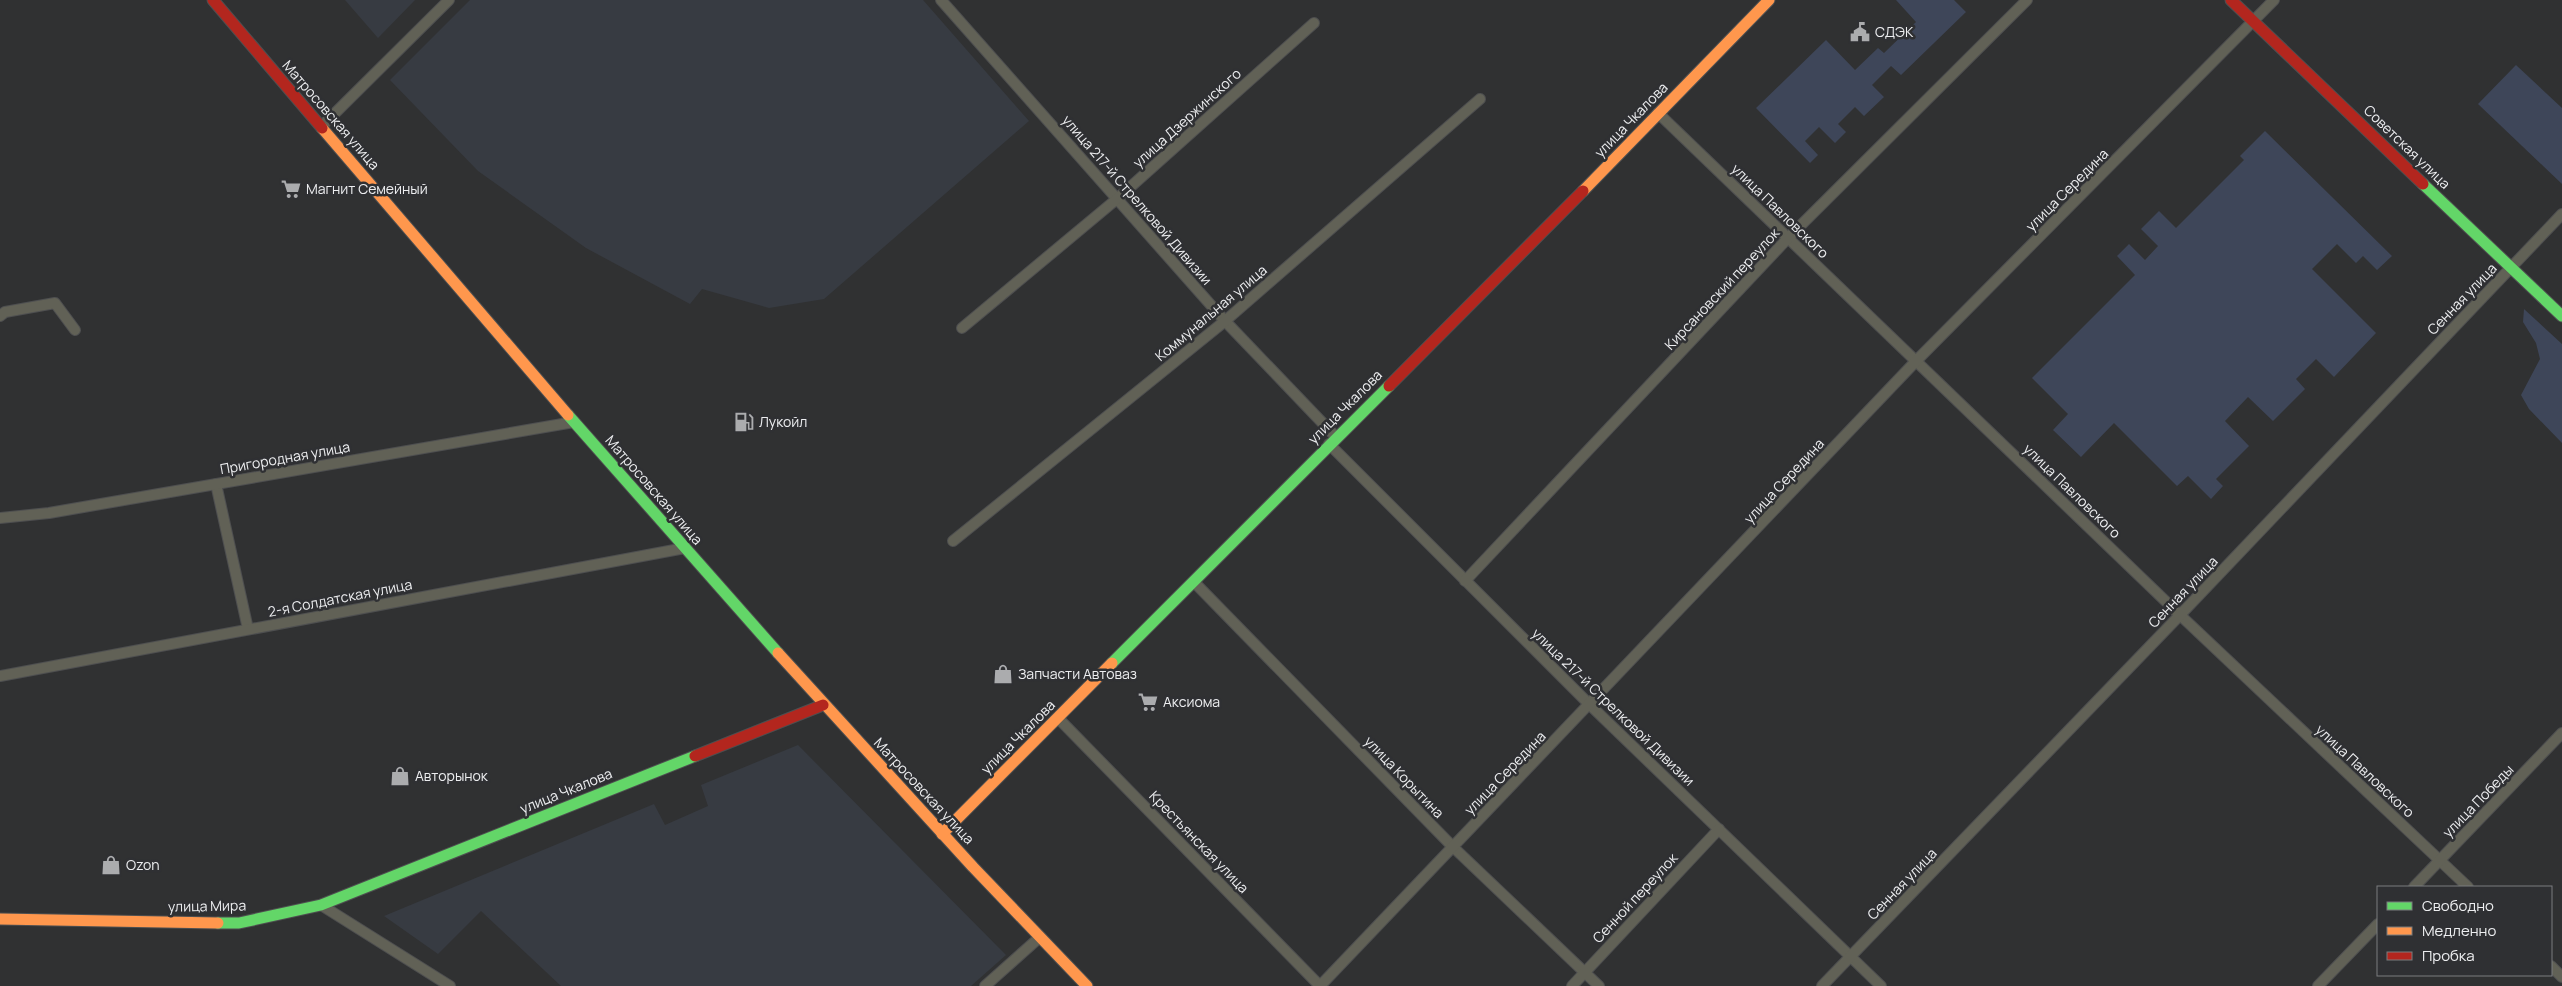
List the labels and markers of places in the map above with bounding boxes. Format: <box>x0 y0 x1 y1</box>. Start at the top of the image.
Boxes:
public building icon: СДЭК <box>1849 21 1871 43</box>
place label: СДЭК <box>1875 22 1914 41</box>
supermarket icon: Магнит Семейный <box>280 178 302 200</box>
place label: Магнит Семейный <box>306 179 428 198</box>
fuel station icon: Лукойл <box>733 411 755 433</box>
place label: Лукойл <box>759 412 807 431</box>
shop icon: Запчасти Автоваз <box>992 663 1014 685</box>
place label: Запчасти Автоваз <box>1018 664 1137 683</box>
supermarket icon: Аксиома <box>1137 691 1159 713</box>
place label: Аксиома <box>1163 692 1220 711</box>
shop icon: Авторынок <box>389 765 411 787</box>
place label: Авторынок <box>415 766 489 785</box>
shop icon: Ozon <box>100 854 122 876</box>
place label: Ozon <box>126 855 160 874</box>

